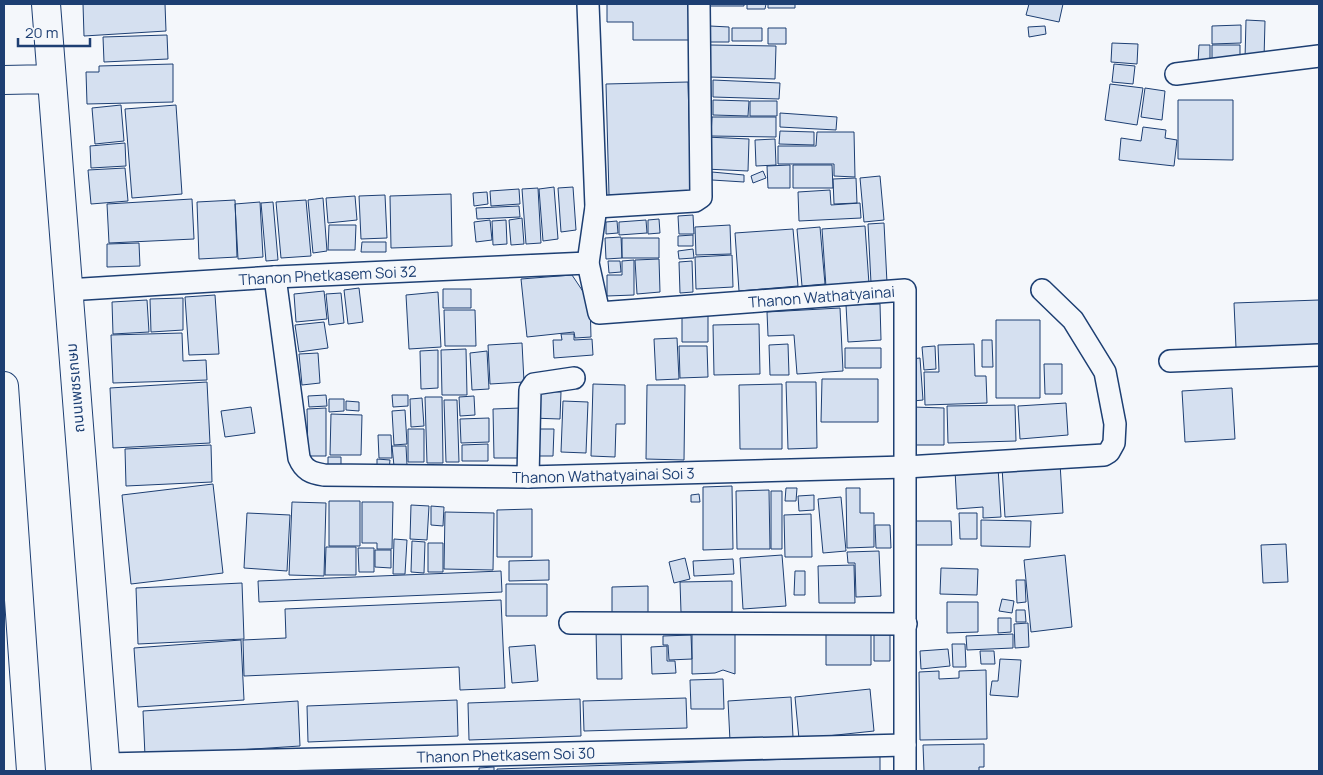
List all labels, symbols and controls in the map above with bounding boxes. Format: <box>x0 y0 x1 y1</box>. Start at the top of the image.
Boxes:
scale bar <box>18 15 90 47</box>
text: 20 m <box>25 22 58 43</box>
street label: Thanon Phetkasem Soi 32 <box>238 260 417 290</box>
street label: Thanon Wathatyainai <box>747 280 895 312</box>
street label: ถนนเพชรเกษม <box>61 342 89 434</box>
street label: Thanon Wathatyainai Soi 3 <box>512 462 695 488</box>
street label: Thanon Phetkasem Soi 30 <box>416 742 595 767</box>

